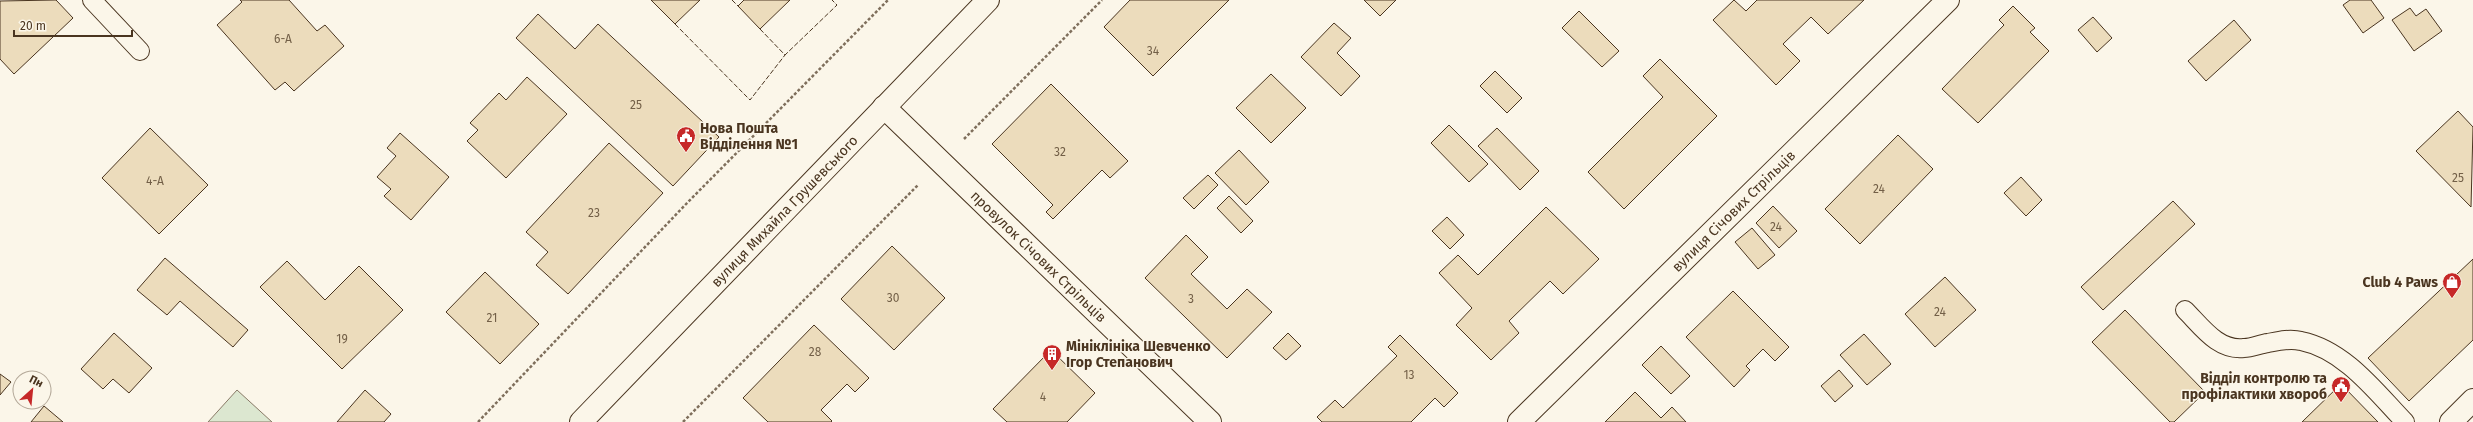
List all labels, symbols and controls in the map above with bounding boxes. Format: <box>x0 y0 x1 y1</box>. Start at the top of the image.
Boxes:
scale bar <box>14 12 132 38</box>
text: 20 m <box>20 19 46 33</box>
house number: 6-А <box>274 32 292 46</box>
house number: 34 <box>1147 44 1160 58</box>
house number: 25 <box>630 98 642 112</box>
place label: Нова Пошта Відділення №1 <box>700 120 798 153</box>
public building icon: Нова Пошта Відділення №1 <box>675 125 697 153</box>
street label: вулиця Михайла Грушевського <box>707 132 861 290</box>
house number: 32 <box>1054 145 1066 159</box>
street label: вулиця Січових Стрільців <box>1668 147 1799 275</box>
house number: 25 <box>2452 171 2464 185</box>
house number: 4-А <box>146 174 164 188</box>
house number: 24 <box>1873 182 1886 196</box>
street label: провулок Січових Стрільців <box>967 187 1110 326</box>
house number: 23 <box>588 206 600 220</box>
house number: 24 <box>1770 220 1783 234</box>
shop icon: Club 4 Paws <box>2441 271 2463 299</box>
place label: Club 4 Paws <box>2362 274 2438 291</box>
house number: 30 <box>887 291 900 305</box>
house number: 3 <box>1188 292 1194 306</box>
house number: 24 <box>1934 305 1947 319</box>
house number: 21 <box>487 311 497 325</box>
house number: 19 <box>336 332 348 346</box>
place label: Мініклініка Шевченко Ігор Степанович <box>1066 338 1211 371</box>
building icon: Мініклініка Шевченко Ігор Степанович <box>1041 343 1063 371</box>
house number: 28 <box>809 345 822 359</box>
house number: 13 <box>1403 368 1415 382</box>
north arrow <box>12 370 52 410</box>
place label: Відділ контролю та профілактики хвороб <box>2182 370 2327 403</box>
text: Пн <box>27 373 45 390</box>
public building icon: Відділ контролю та профілактики хвороб <box>2330 375 2352 403</box>
house number: 4 <box>1040 390 1047 404</box>

